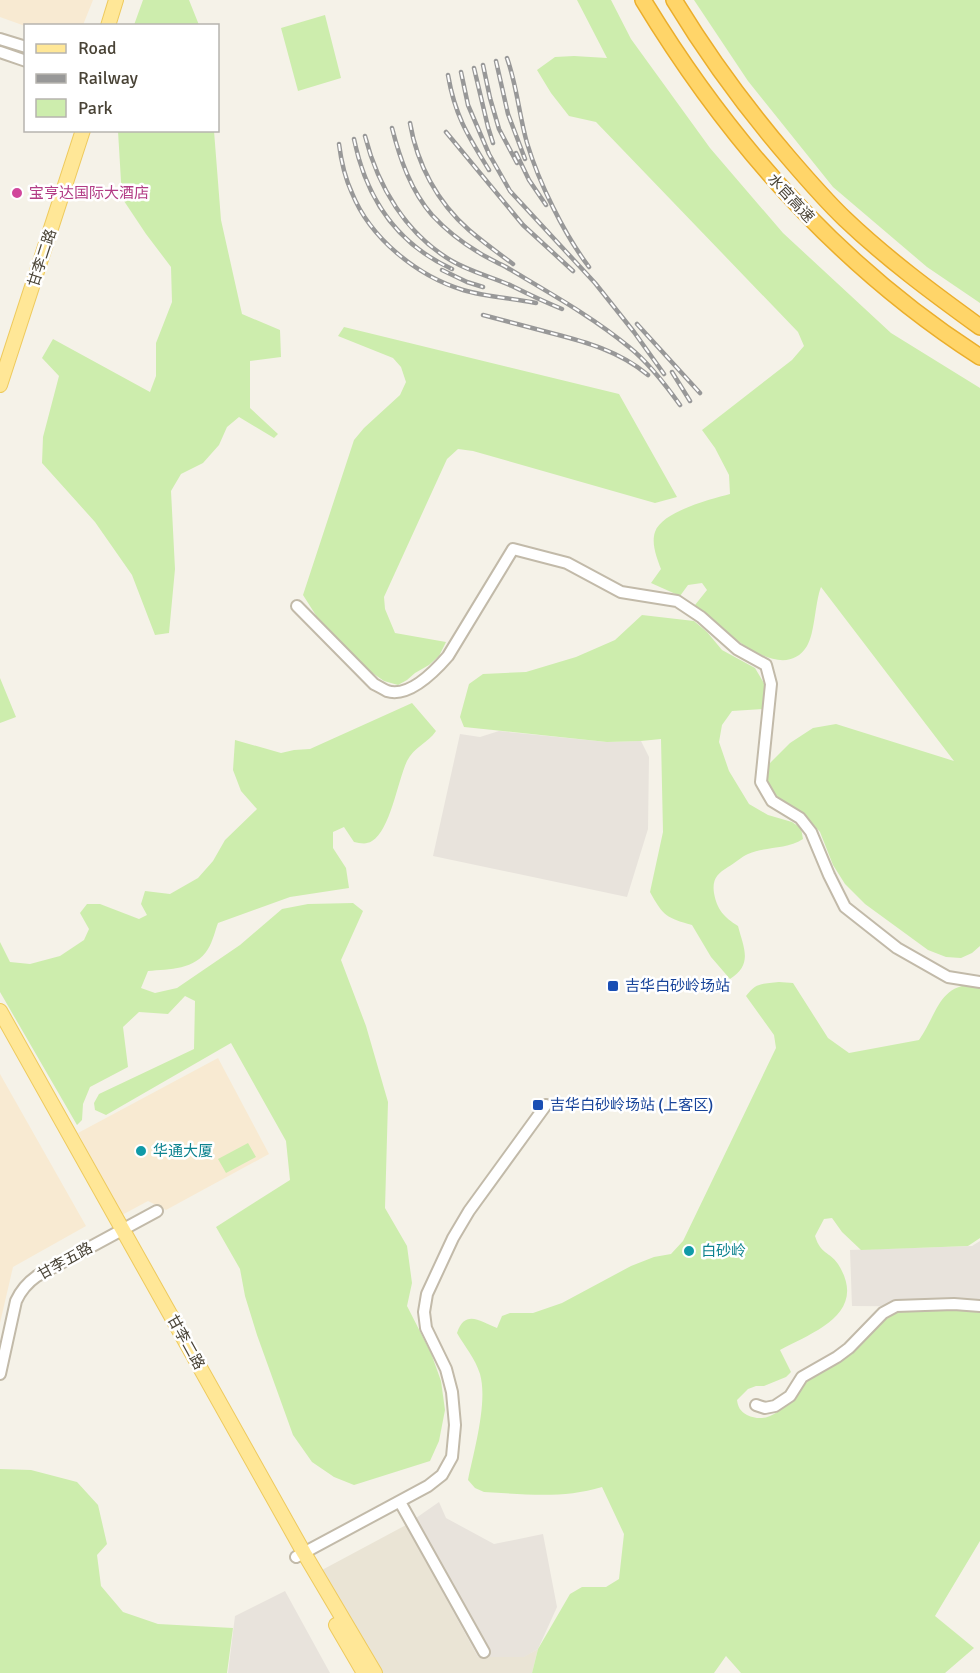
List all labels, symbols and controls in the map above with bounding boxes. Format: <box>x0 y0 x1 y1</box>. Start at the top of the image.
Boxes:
legend <box>24 24 219 132</box>
text: Road <box>78 37 117 59</box>
text: Railway <box>78 67 139 89</box>
text: Park <box>78 97 113 119</box>
street label: 水官高速 <box>764 170 818 226</box>
place label: 宝亨达国际大酒店 <box>29 184 149 202</box>
marker: 宝亨达国际大酒店 <box>10 186 24 200</box>
street label: 甘李二路 <box>24 227 60 289</box>
place label: 吉华白砂岭场站 <box>625 977 730 995</box>
marker: 吉华白砂岭场站 <box>606 979 620 993</box>
place label: 吉华白砂岭场站 (上客区) <box>550 1096 713 1114</box>
marker: 吉华白砂岭场站 (上客区) <box>531 1098 545 1112</box>
place label: 华通大厦 <box>153 1142 213 1160</box>
marker: 华通大厦 <box>134 1144 148 1158</box>
street label: 甘李五路 <box>34 1239 96 1283</box>
place label: 白砂岭 <box>701 1242 746 1260</box>
marker: 白砂岭 <box>682 1244 696 1258</box>
street label: 甘李二路 <box>164 1311 208 1373</box>

